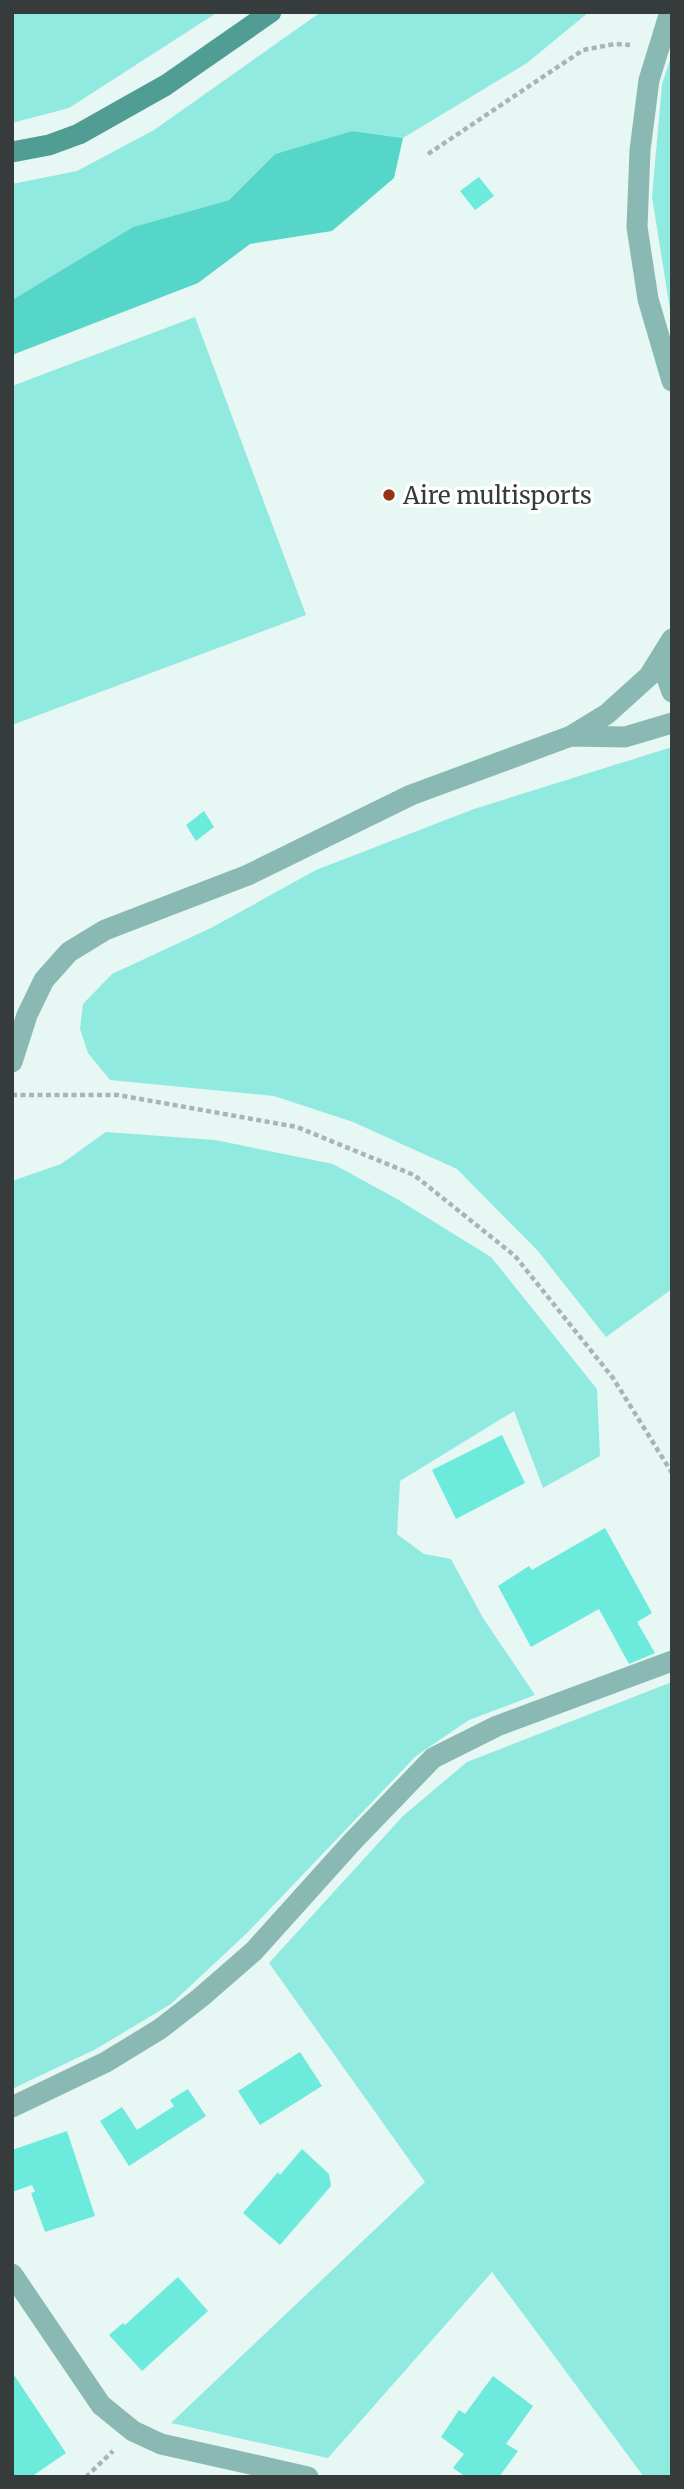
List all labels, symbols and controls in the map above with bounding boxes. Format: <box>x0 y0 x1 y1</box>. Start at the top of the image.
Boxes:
place label: Aire multisports <box>402 480 592 511</box>
marker: Aire multisports <box>381 487 397 503</box>

